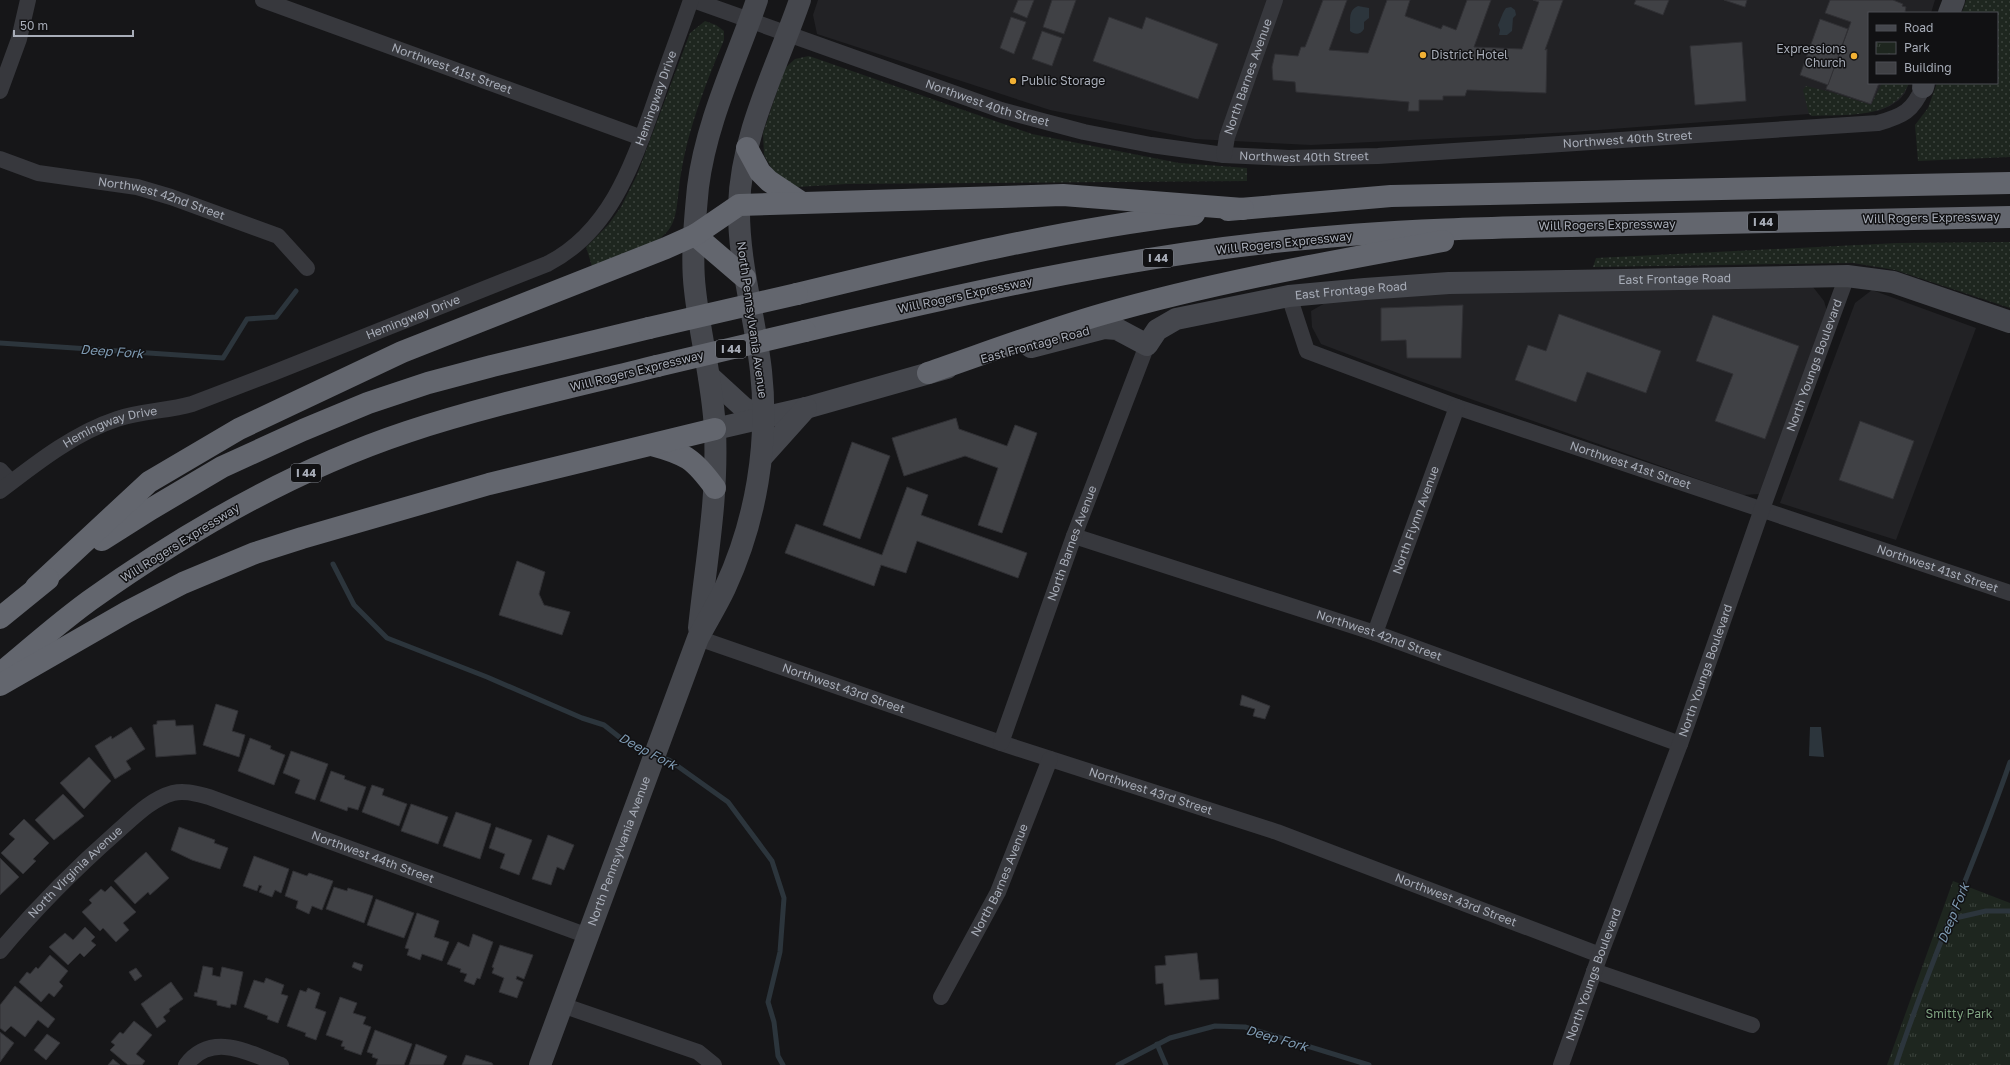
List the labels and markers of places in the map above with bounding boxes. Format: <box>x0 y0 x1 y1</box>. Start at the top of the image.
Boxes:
place label: Expressions Church <box>1776 41 1846 70</box>
place label: District Hotel <box>1431 47 1508 62</box>
marker: District Hotel <box>1418 50 1428 60</box>
marker: Expressions Church <box>1849 51 1859 61</box>
place label: Public Storage <box>1021 73 1105 88</box>
marker: Public Storage <box>1008 76 1018 86</box>

